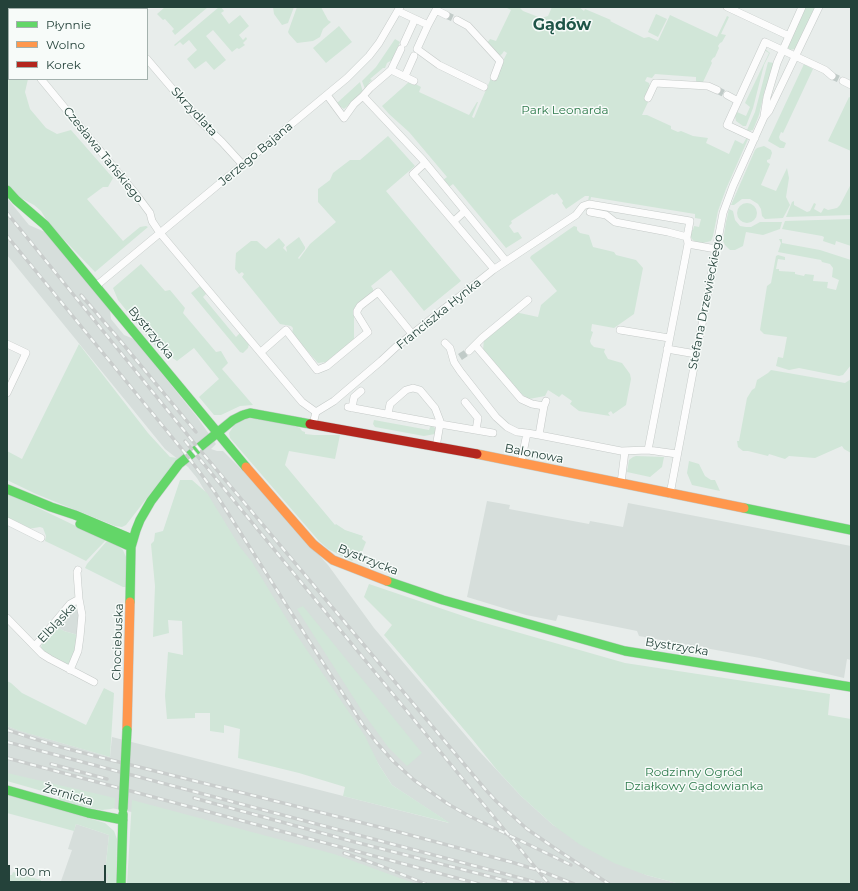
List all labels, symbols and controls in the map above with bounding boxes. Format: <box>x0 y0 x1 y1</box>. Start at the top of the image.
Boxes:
legend <box>8 8 148 80</box>
district label: Gądów <box>533 15 591 35</box>
text: Płynnie <box>46 17 91 32</box>
text: Wolno <box>46 37 85 52</box>
text: Korek <box>46 57 81 72</box>
street label: Skrzydlata <box>168 85 220 139</box>
park label: Park Leonarda <box>521 103 609 117</box>
street label: Czesława Tańskiego <box>60 104 146 206</box>
street label: Jerzego Bajana <box>216 119 296 189</box>
street label: Stefana Drzewieckiego <box>686 233 726 371</box>
street label: Franciszka Hynka <box>394 275 484 353</box>
street label: Bystrzycka <box>125 304 177 362</box>
street label: Balonowa <box>503 441 565 467</box>
street label: Bystrzycka <box>336 541 400 579</box>
street label: Elbląska <box>35 600 79 646</box>
street label: Chociebuska <box>109 603 127 681</box>
street label: Bystrzycka <box>644 635 710 659</box>
park label: Rodzinny Ogród Działkowy Gądowianka <box>624 765 764 793</box>
street label: Żernicka <box>41 781 95 809</box>
scale bar <box>10 857 108 883</box>
text: 100 m <box>15 864 51 879</box>

